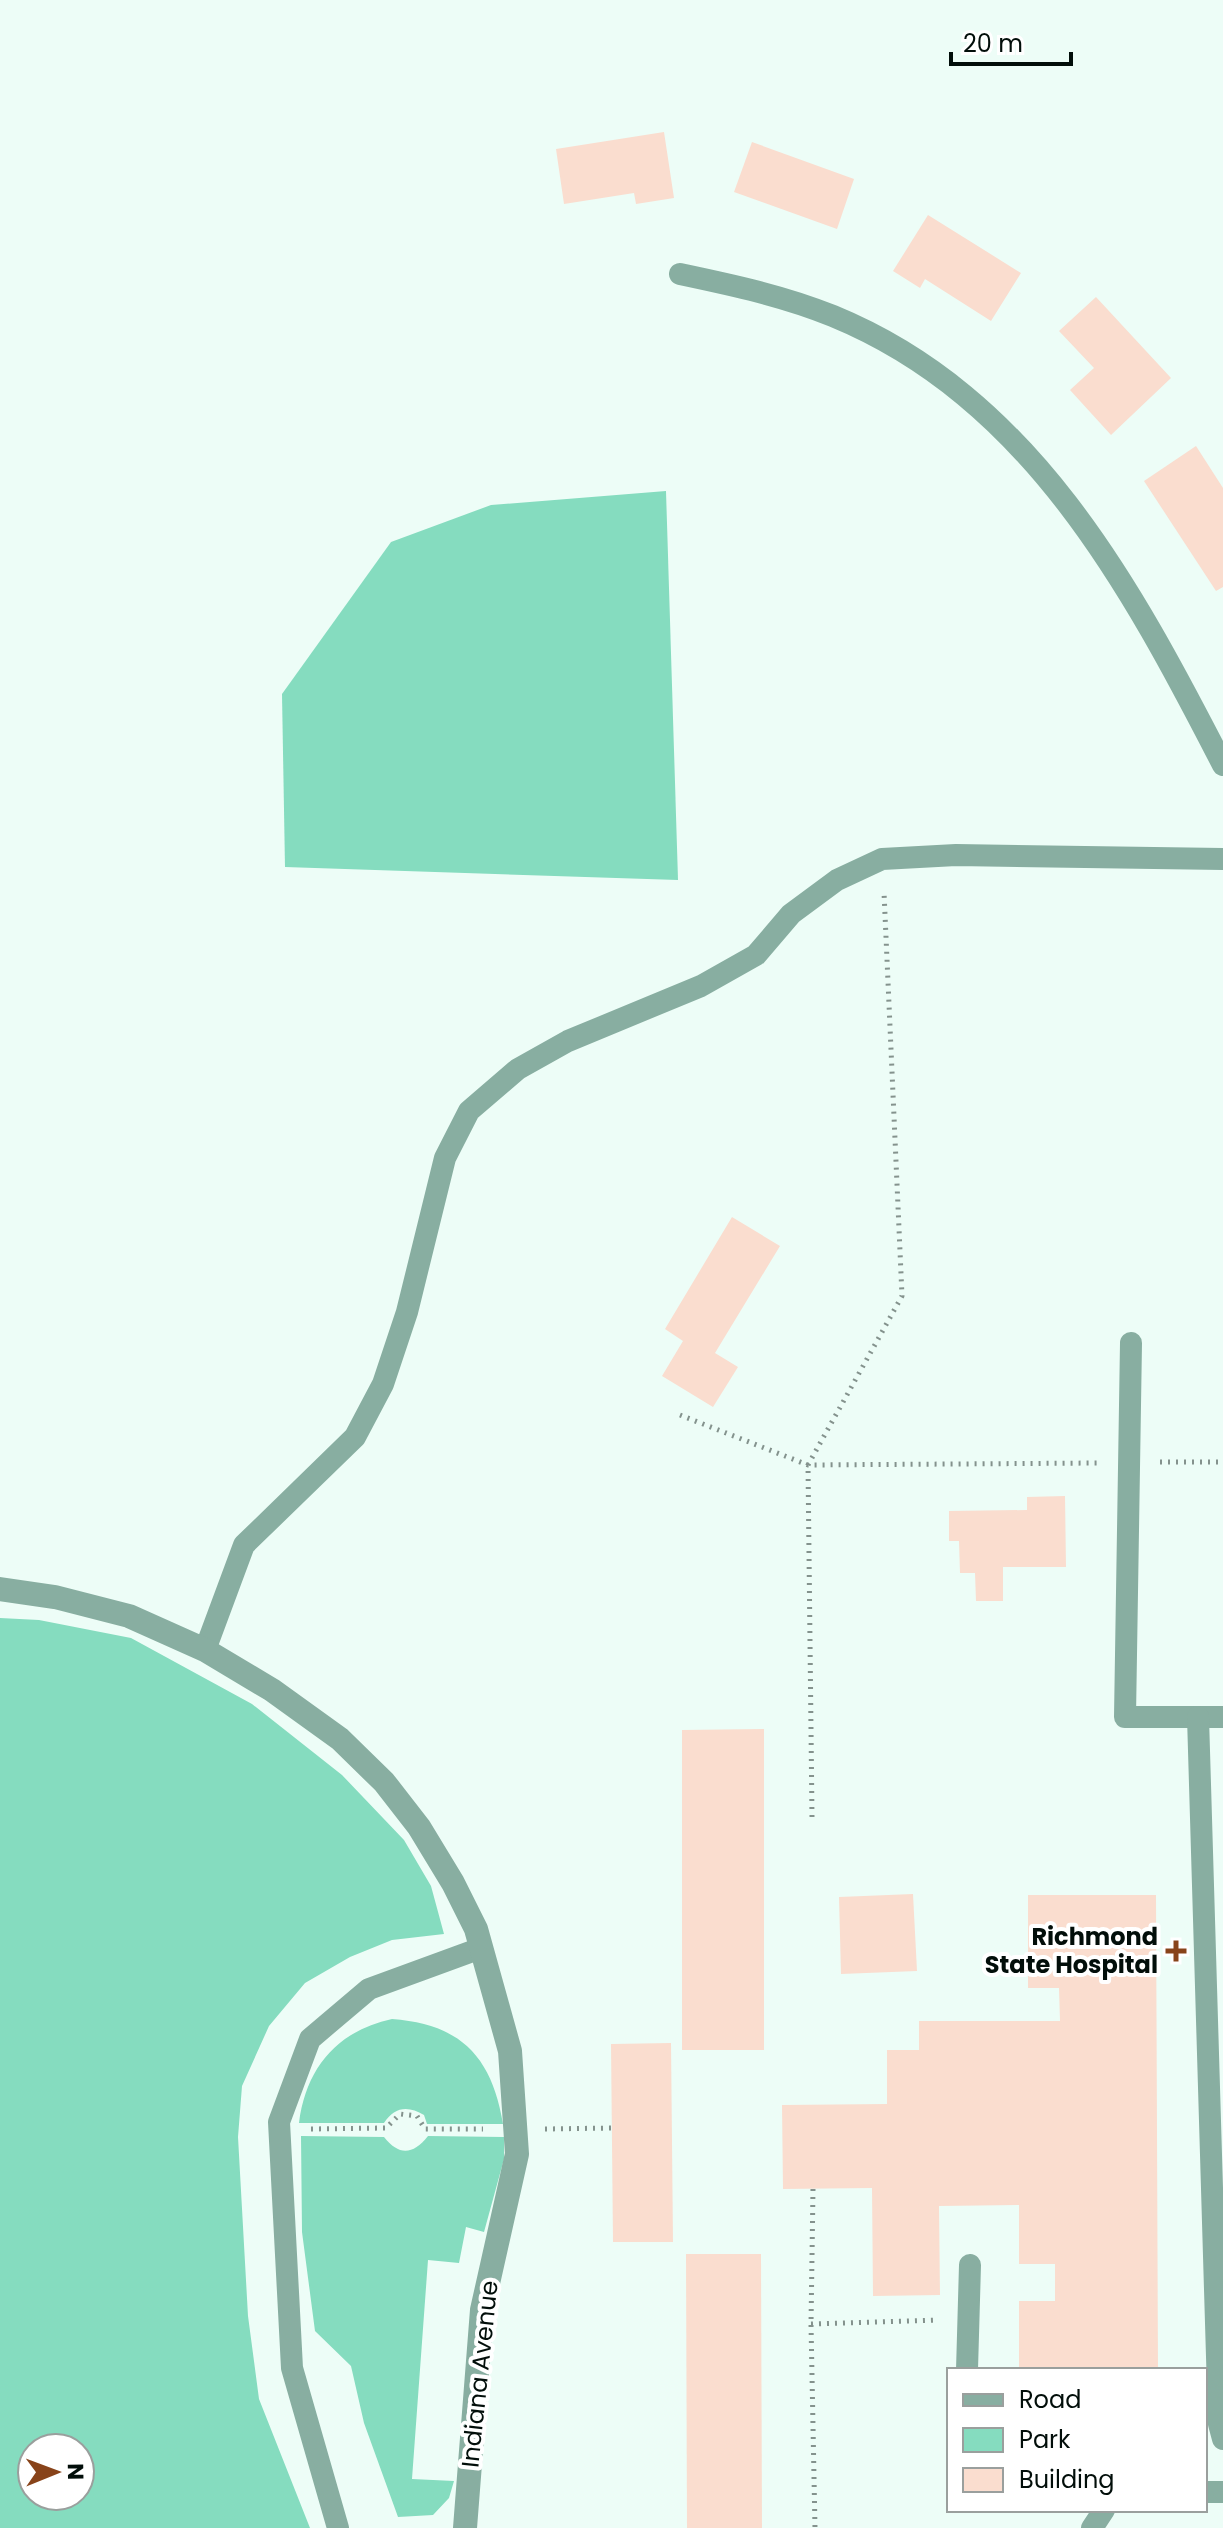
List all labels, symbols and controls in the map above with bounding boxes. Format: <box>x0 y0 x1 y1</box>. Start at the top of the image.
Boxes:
scale bar <box>951 16 1071 66</box>
text: 20 m <box>963 27 1023 60</box>
place label: Richmond State Hospital <box>985 1920 1158 1981</box>
marker: Richmond State Hospital <box>1165 1940 1187 1962</box>
street label: Indiana Avenue <box>453 2279 506 2469</box>
legend <box>947 2368 1207 2512</box>
text: Road <box>1019 2383 1081 2416</box>
text: Park <box>1019 2423 1071 2456</box>
north arrow <box>16 2432 96 2512</box>
text: N <box>60 2463 91 2480</box>
text: Building <box>1019 2463 1115 2496</box>

